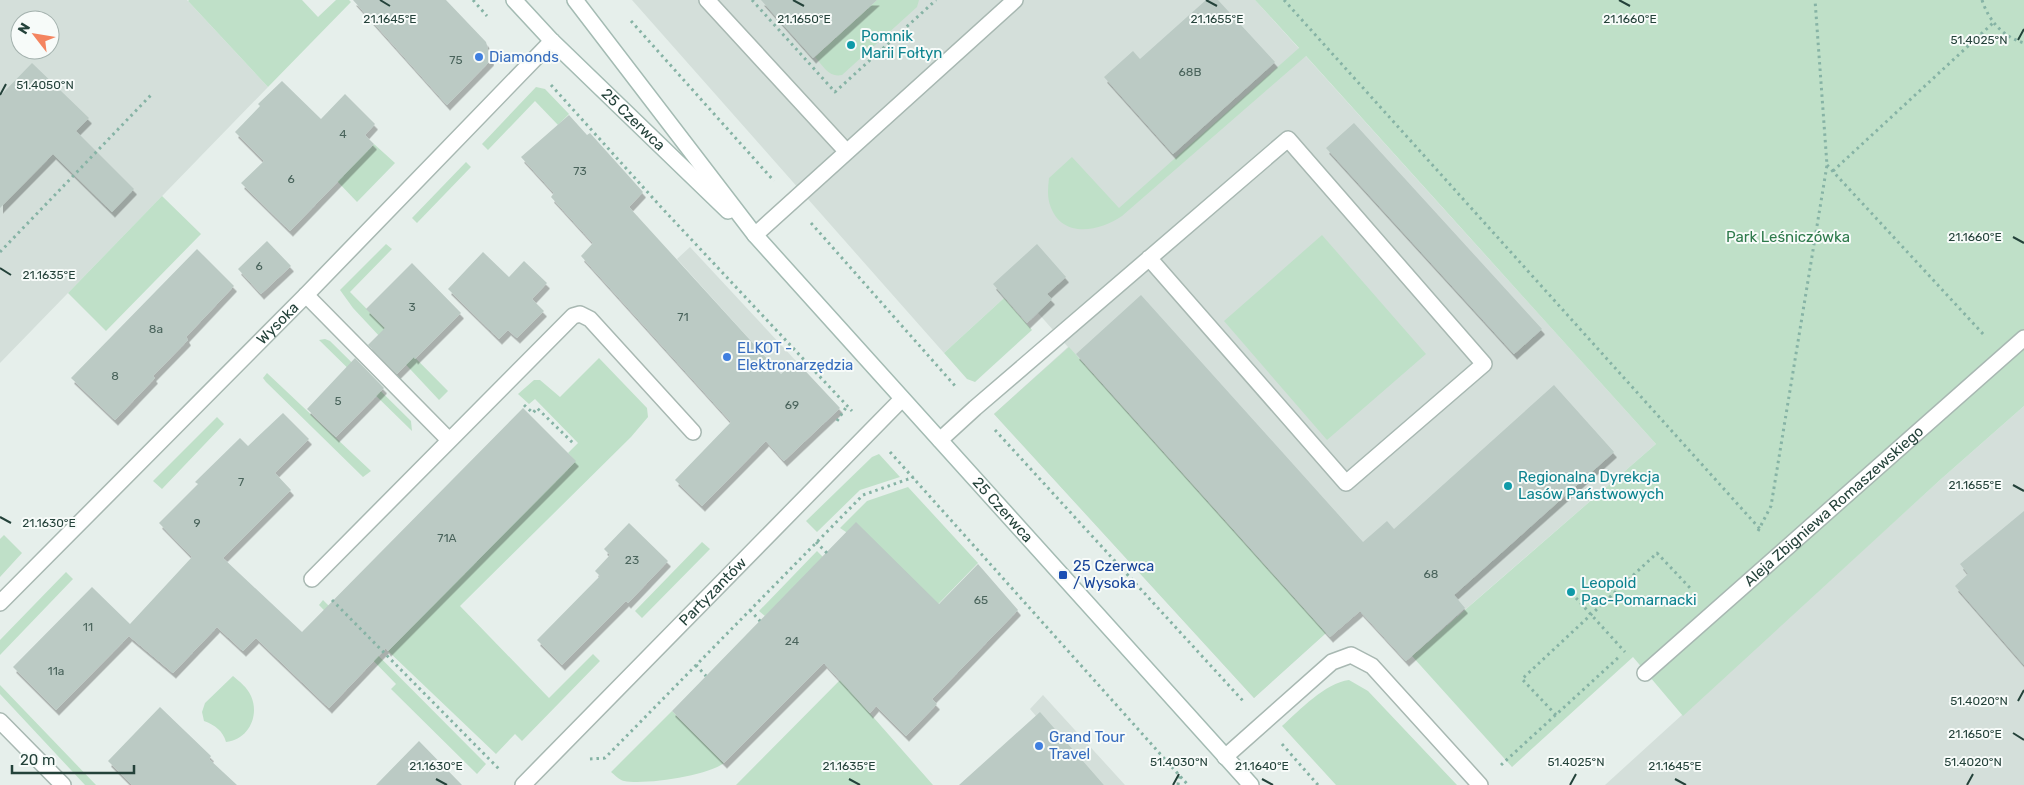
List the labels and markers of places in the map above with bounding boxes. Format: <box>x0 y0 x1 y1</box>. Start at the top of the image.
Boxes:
place label: Pomnik Marii Fołtyn <box>861 27 942 62</box>
marker: Pomnik Marii Fołtyn <box>845 39 857 51</box>
place label: Diamonds <box>489 48 559 66</box>
marker: Diamonds <box>473 51 485 63</box>
place label: ELKOT - Elektronarzędzia <box>737 339 853 374</box>
marker: ELKOT - Elektronarzędzia <box>721 351 733 363</box>
place label: Regionalna Dyrekcja Lasów Państwowych <box>1518 468 1664 503</box>
marker: Regionalna Dyrekcja Lasów Państwowych <box>1502 480 1514 492</box>
place label: 25 Czerwca / Wysoka <box>1073 557 1154 592</box>
marker: 25 Czerwca / Wysoka <box>1057 569 1069 581</box>
place label: Leopold Pac-Pomarnacki <box>1581 574 1697 609</box>
marker: Leopold Pac-Pomarnacki <box>1565 586 1577 598</box>
place label: Grand Tour Travel <box>1049 728 1125 763</box>
marker: Grand Tour Travel <box>1033 740 1045 752</box>

